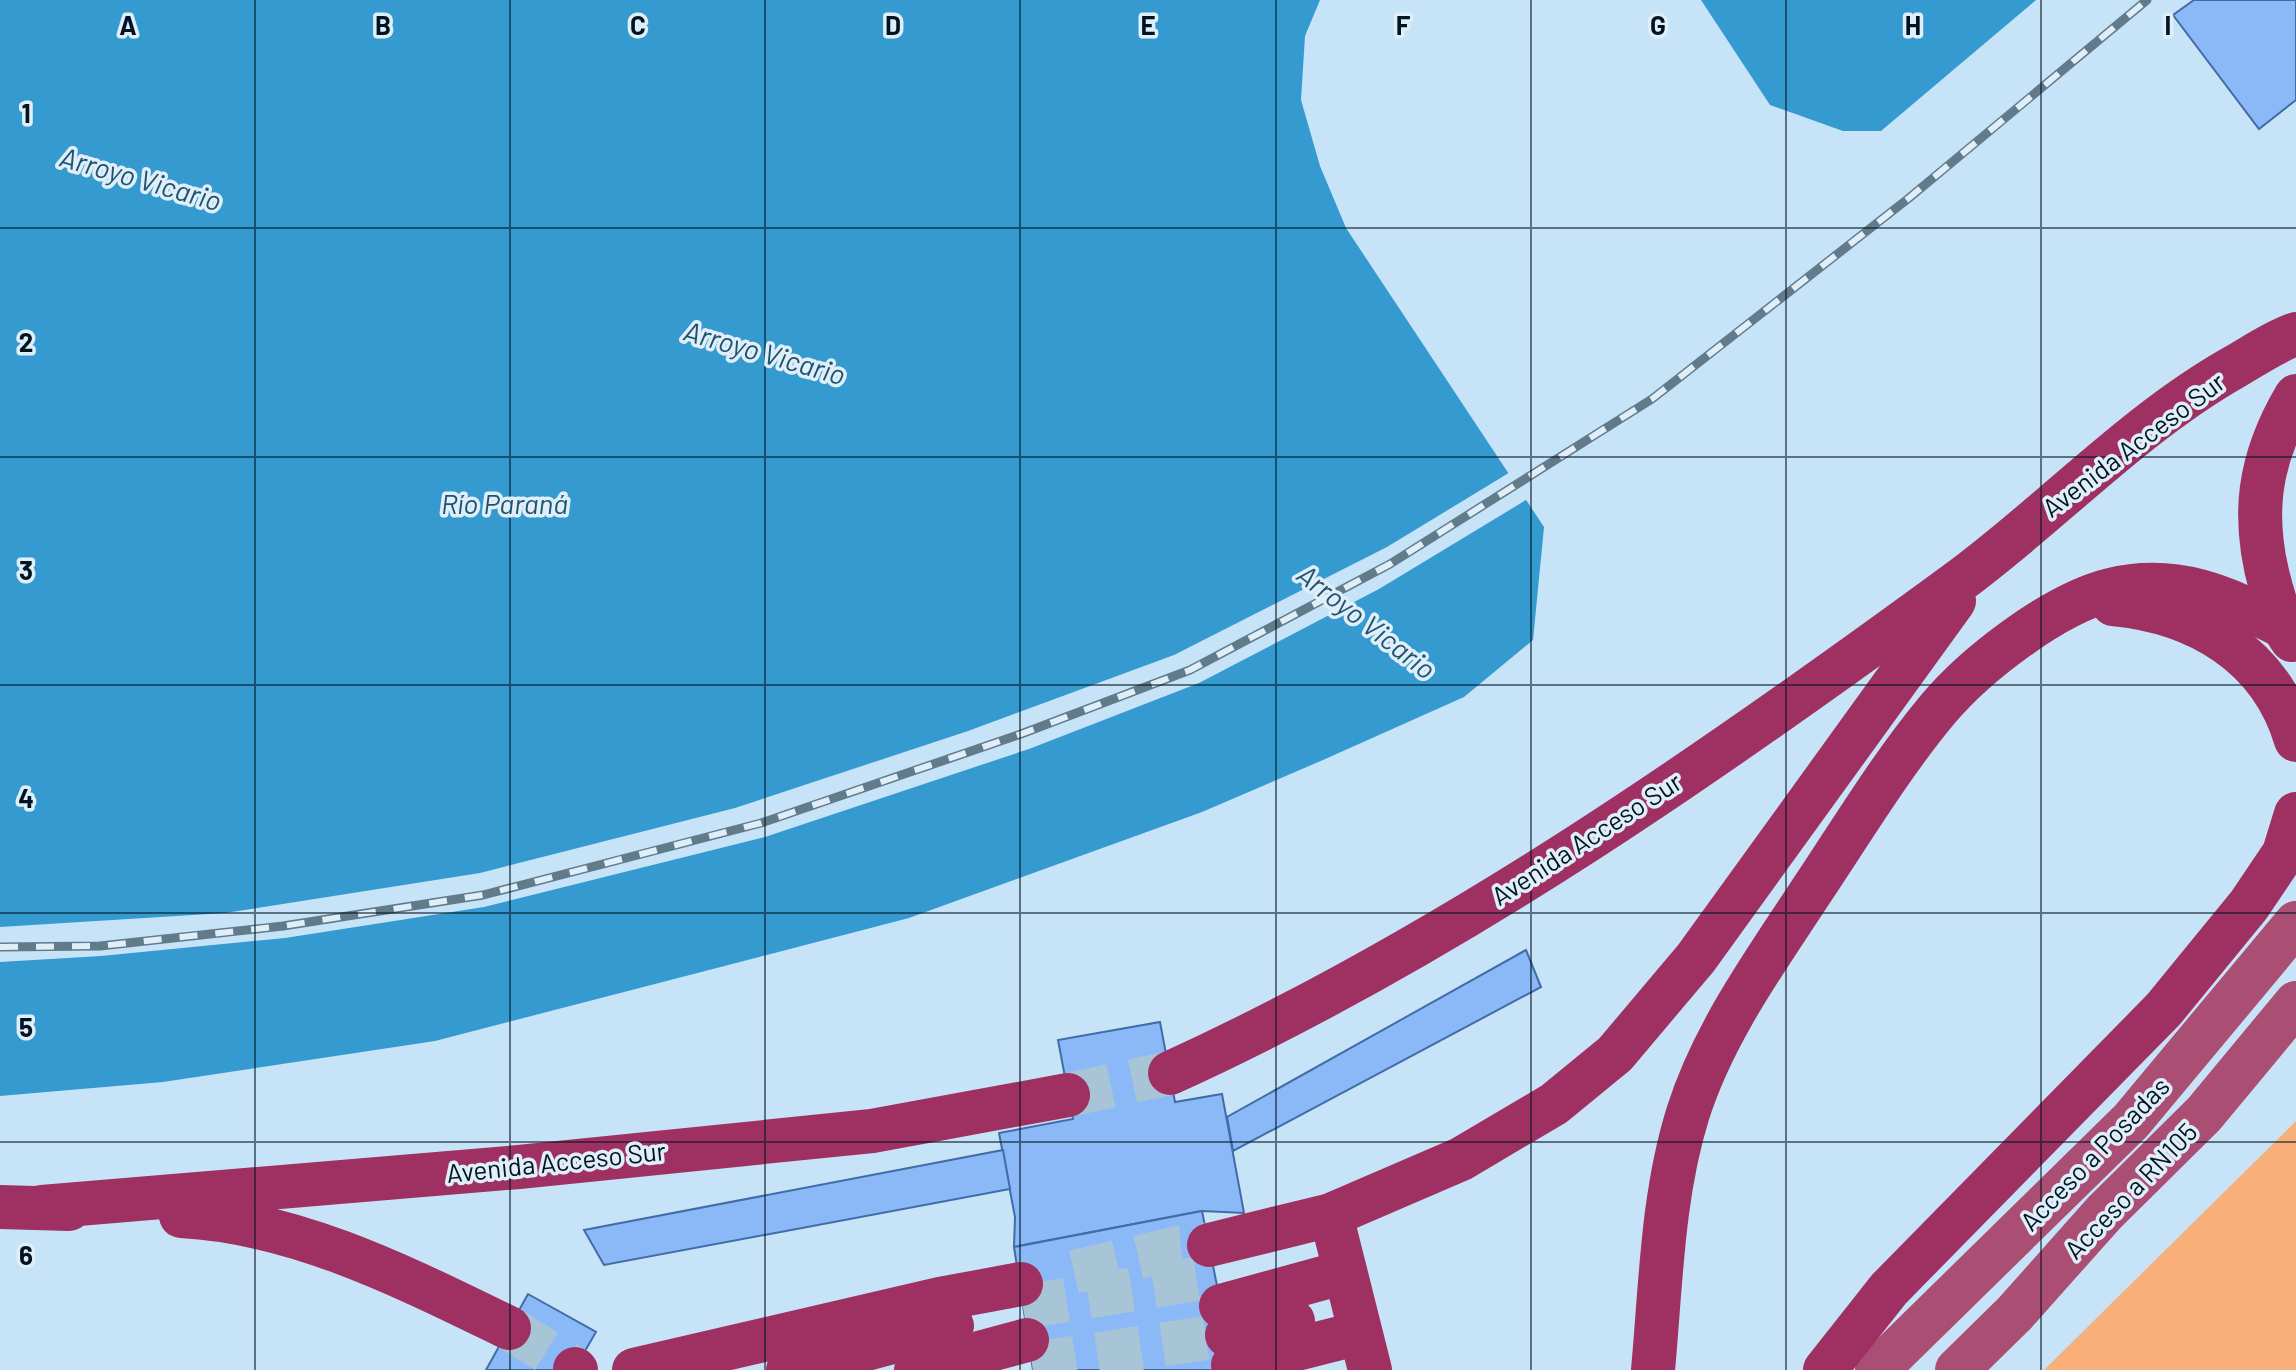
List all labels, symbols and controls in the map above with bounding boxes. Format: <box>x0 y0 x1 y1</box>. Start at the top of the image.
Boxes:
text: A <box>119 9 137 40</box>
text: B <box>375 9 391 40</box>
text: C <box>630 9 646 40</box>
text: D <box>885 9 901 40</box>
text: E <box>1140 9 1156 40</box>
text: F <box>1396 9 1411 40</box>
text: G <box>1650 9 1666 40</box>
text: H <box>1905 9 1921 40</box>
text: I <box>2165 9 2171 40</box>
text: 1 <box>21 97 31 128</box>
water label: Arroyo Vicario <box>56 139 226 217</box>
water label: Arroyo Vicario <box>680 313 850 391</box>
text: 2 <box>19 326 33 357</box>
street label: Avenida Acceso Sur <box>2036 365 2231 523</box>
water label: Río Paraná <box>441 486 567 520</box>
text: 3 <box>19 554 33 585</box>
water label: Arroyo Vicario <box>1291 556 1443 686</box>
street label: Avenida Acceso Sur <box>1485 765 1687 911</box>
text: 4 <box>18 782 34 813</box>
text: 5 <box>19 1011 33 1042</box>
street label: Acceso a Posadas <box>2013 1070 2175 1236</box>
street label: Acceso a RN105 <box>2057 1116 2203 1264</box>
street label: Avenida Acceso Sur <box>445 1134 668 1188</box>
text: 6 <box>19 1239 33 1270</box>

